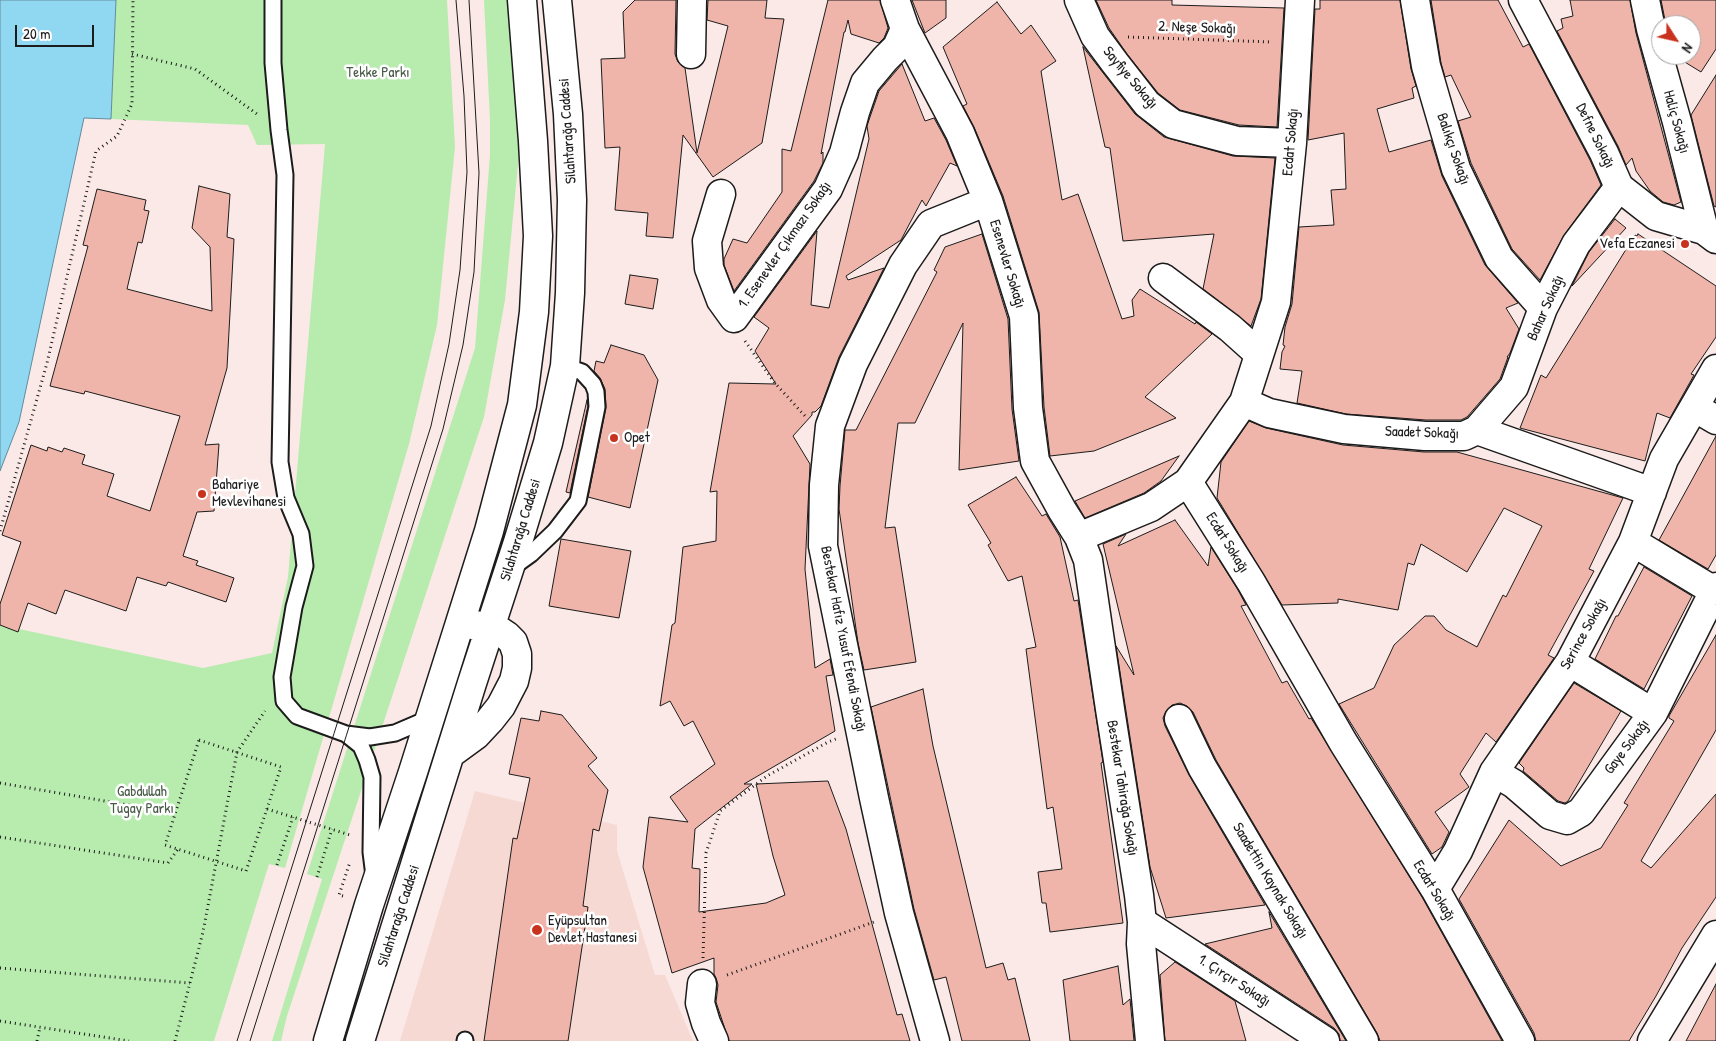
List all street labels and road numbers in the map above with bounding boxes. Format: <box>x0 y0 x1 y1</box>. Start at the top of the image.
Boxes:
street label: 2. Neşe Sokağı <box>1158 18 1236 38</box>
street label: Sayfiye Sokağı <box>1099 43 1161 113</box>
street label: Silahtarağa Caddesi <box>555 77 581 185</box>
street label: Haliç Sokağı <box>1659 88 1693 156</box>
street label: Defne Sokağı <box>1572 101 1618 171</box>
street label: Ecdat Sokağı <box>1279 107 1303 177</box>
street label: Balıkçı Sokağı <box>1432 111 1474 187</box>
street label: 1. Esenevler Çıkmazı Sokağı <box>734 178 836 312</box>
street label: Esenevler Sokağı <box>985 218 1029 310</box>
street label: Bahar Sokağı <box>1524 272 1568 344</box>
street label: Saadet Sokağı <box>1385 423 1459 443</box>
street label: Silahtarağa Caddesi <box>497 477 545 583</box>
street label: Ecdat Sokağı <box>1201 509 1253 577</box>
street label: Bestekar Hafız Yusuf Efendi Sokağı <box>816 544 870 734</box>
street label: Serince Sokağı <box>1557 595 1611 673</box>
street label: Gaye Sokağı <box>1601 716 1653 778</box>
street label: Bestekar Tahirağa Sokağı <box>1102 719 1142 857</box>
street label: Saadettin Kaynak Sokağı <box>1228 820 1312 942</box>
street label: Ecdat Sokağı <box>1409 857 1459 925</box>
street label: Silahtarağa Caddesi <box>374 863 424 969</box>
street label: 1. Çırçır Sokağı <box>1194 951 1274 1011</box>

